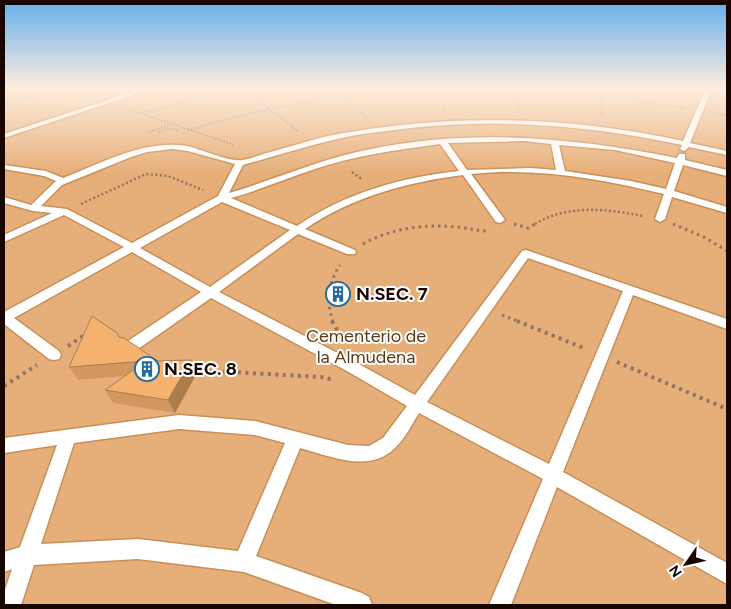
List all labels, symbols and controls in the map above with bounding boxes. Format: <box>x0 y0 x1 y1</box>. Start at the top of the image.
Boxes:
building icon: N.SEC. 7 <box>325 281 351 307</box>
place label: N.SEC. 7 <box>356 283 428 305</box>
park label: Cementerio de la Almudena <box>306 325 426 368</box>
building icon: N.SEC. 8 <box>134 356 160 382</box>
place label: N.SEC. 8 <box>164 358 237 380</box>
north arrow <box>661 539 711 589</box>
text: N <box>666 562 686 580</box>

